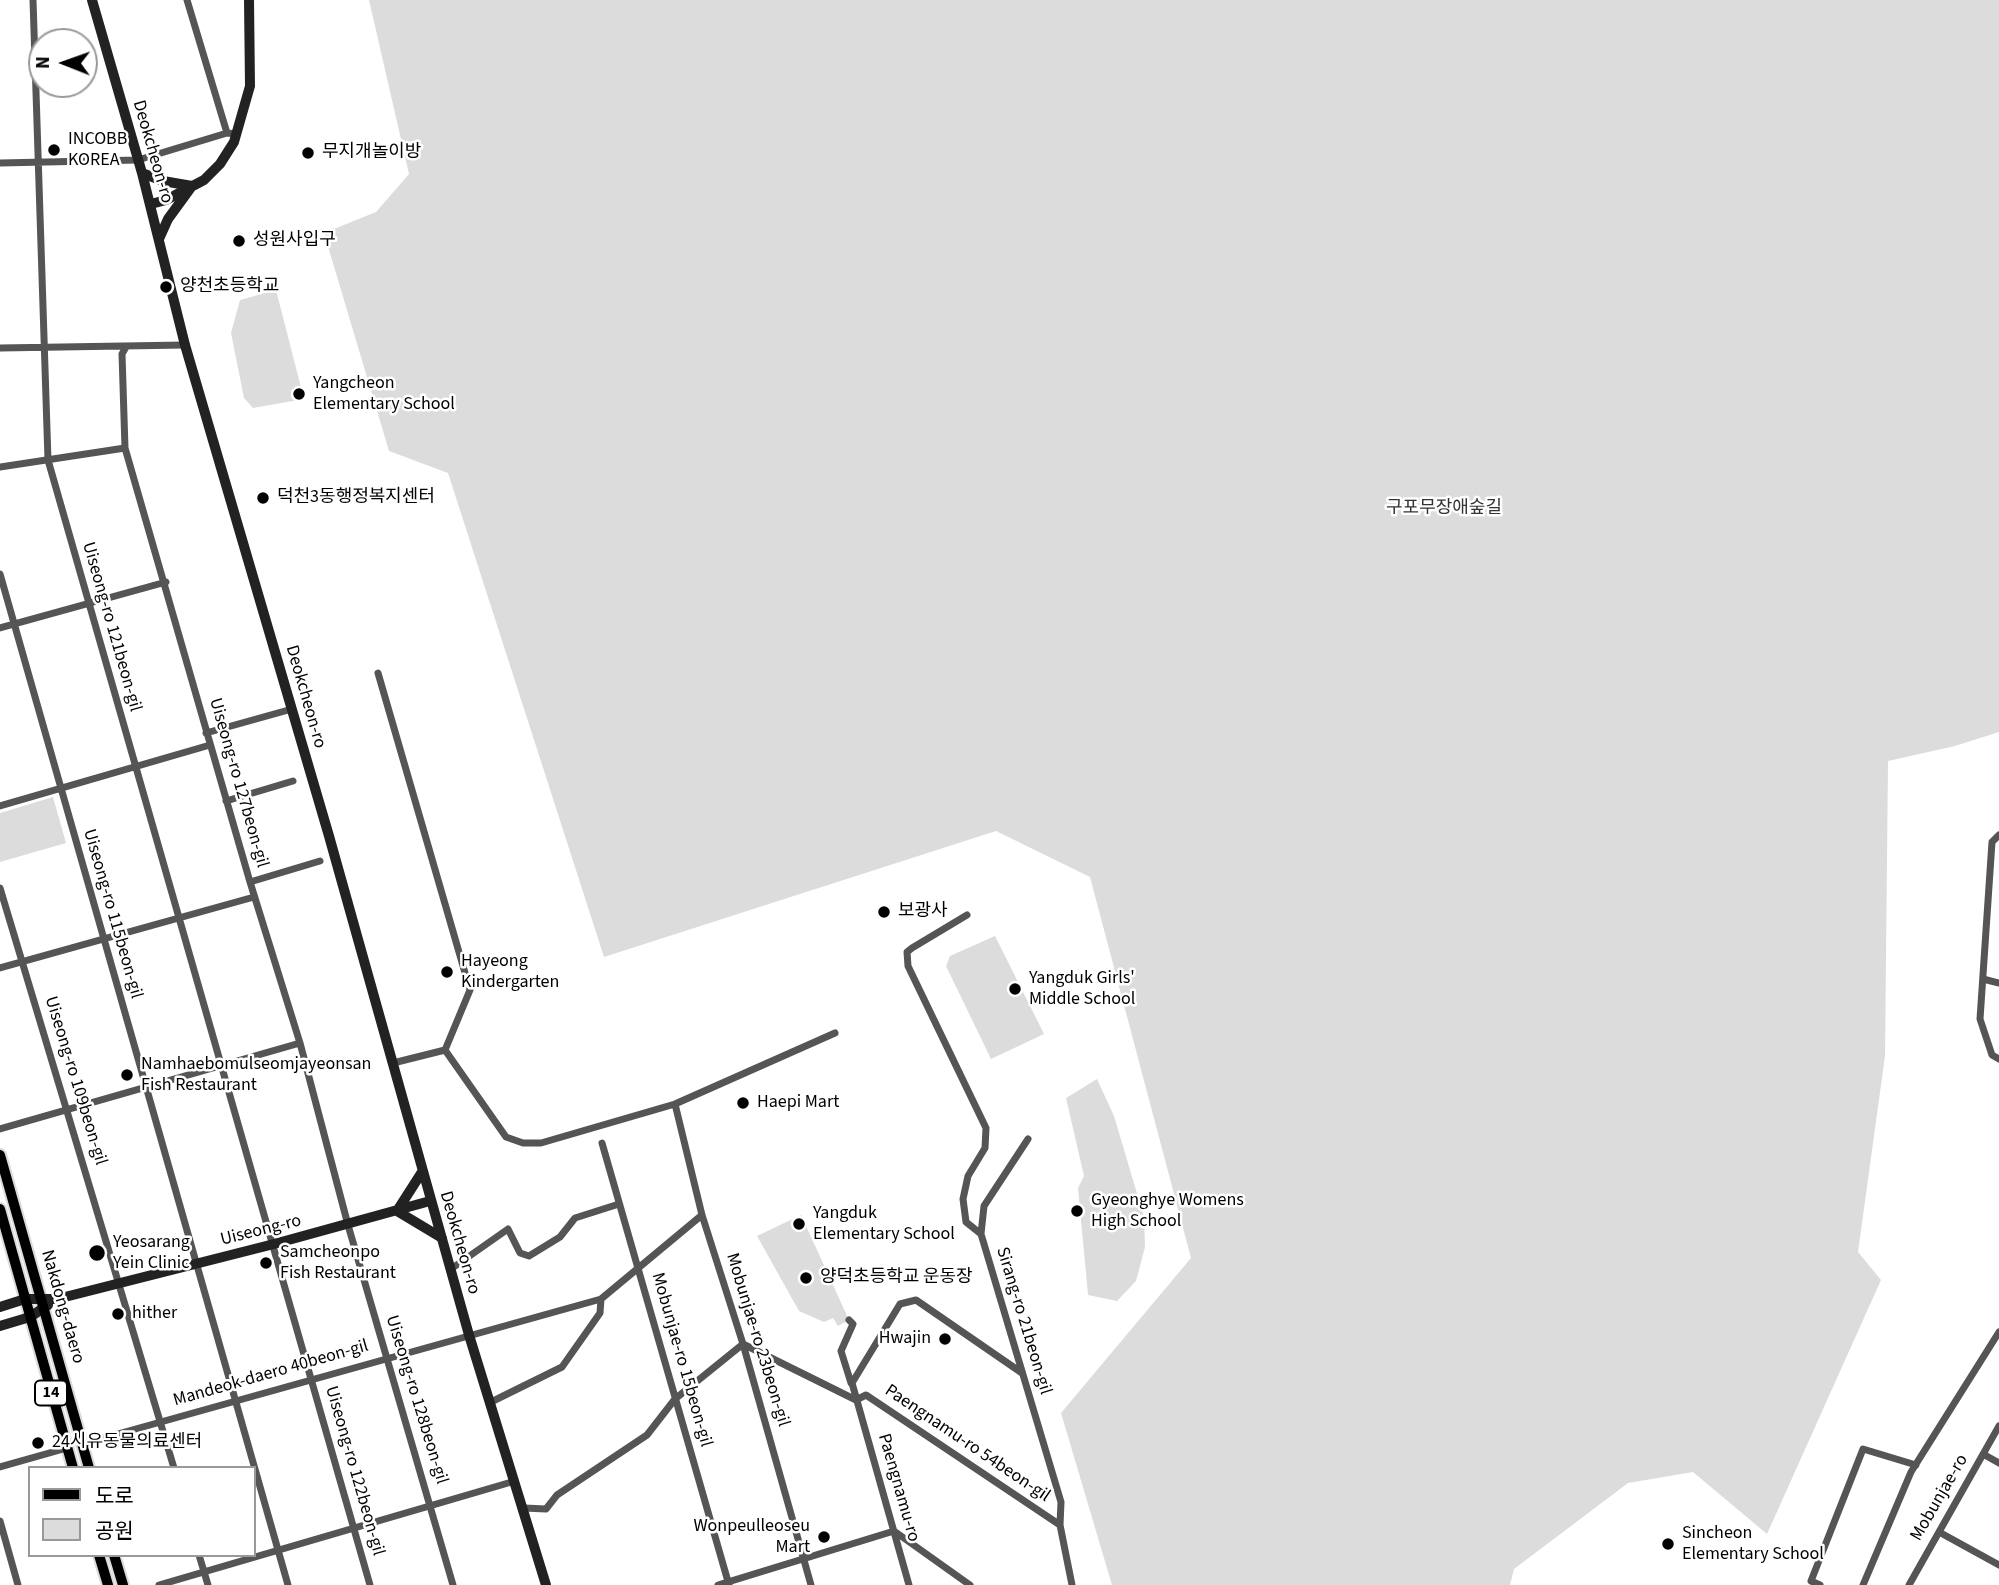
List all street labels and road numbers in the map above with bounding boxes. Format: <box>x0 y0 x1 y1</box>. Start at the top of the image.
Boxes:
street label: Deokcheon-ro <box>127 98 177 206</box>
street label: Uiseong-ro 121beon-gil <box>76 540 146 714</box>
street label: Deokcheon-ro <box>280 643 330 751</box>
street label: Uiseong-ro 127beon-gil <box>203 696 273 870</box>
street label: Uiseong-ro 115beon-gil <box>77 827 147 1001</box>
street label: Uiseong-ro 109beon-gil <box>39 994 111 1168</box>
street label: Deokcheon-ro <box>434 1189 484 1297</box>
street label: Uiseong-ro <box>218 1211 304 1251</box>
street label: Sirang-ro 21beon-gil <box>990 1245 1056 1397</box>
street label: Nakdong-daero <box>35 1248 89 1366</box>
street label: Mobunjae-ro 23beon-gil <box>720 1251 794 1429</box>
street label: Mobunjae-ro 15beon-gil <box>646 1270 716 1450</box>
street label: Uiseong-ro 128beon-gil <box>380 1313 452 1487</box>
street label: Mandeok-daero 40beon-gil <box>171 1336 371 1412</box>
road number: 14 <box>35 1380 67 1406</box>
street label: Paengnamu-ro 54beon-gil <box>880 1381 1054 1507</box>
street label: Uiseong-ro 122beon-gil <box>319 1384 389 1558</box>
street label: Paengnamu-ro <box>872 1431 924 1545</box>
street label: Mobunjae-ro <box>1907 1451 1973 1545</box>

